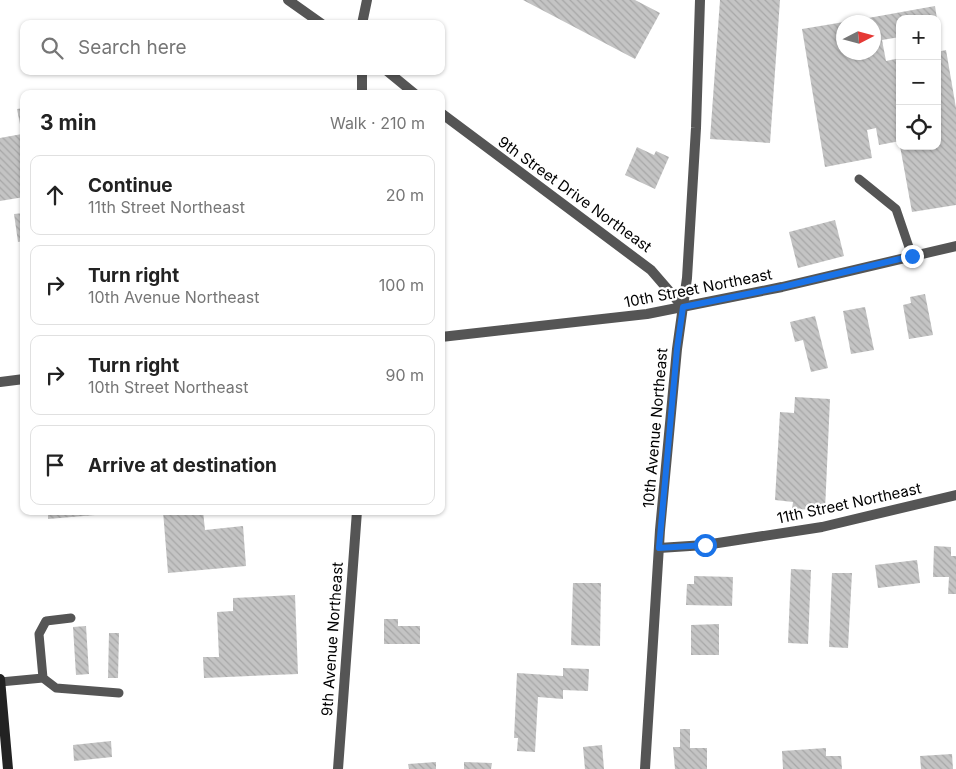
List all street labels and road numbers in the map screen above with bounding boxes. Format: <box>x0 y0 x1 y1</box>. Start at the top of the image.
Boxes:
street label: 9th Street Drive Northeast <box>494 132 656 256</box>
street label: 10th Street Northeast <box>622 264 774 312</box>
street label: 10th Avenue Northeast <box>639 347 671 509</box>
street label: 11th Street Northeast <box>775 478 923 528</box>
street label: 9th Avenue Northeast <box>317 561 347 717</box>

